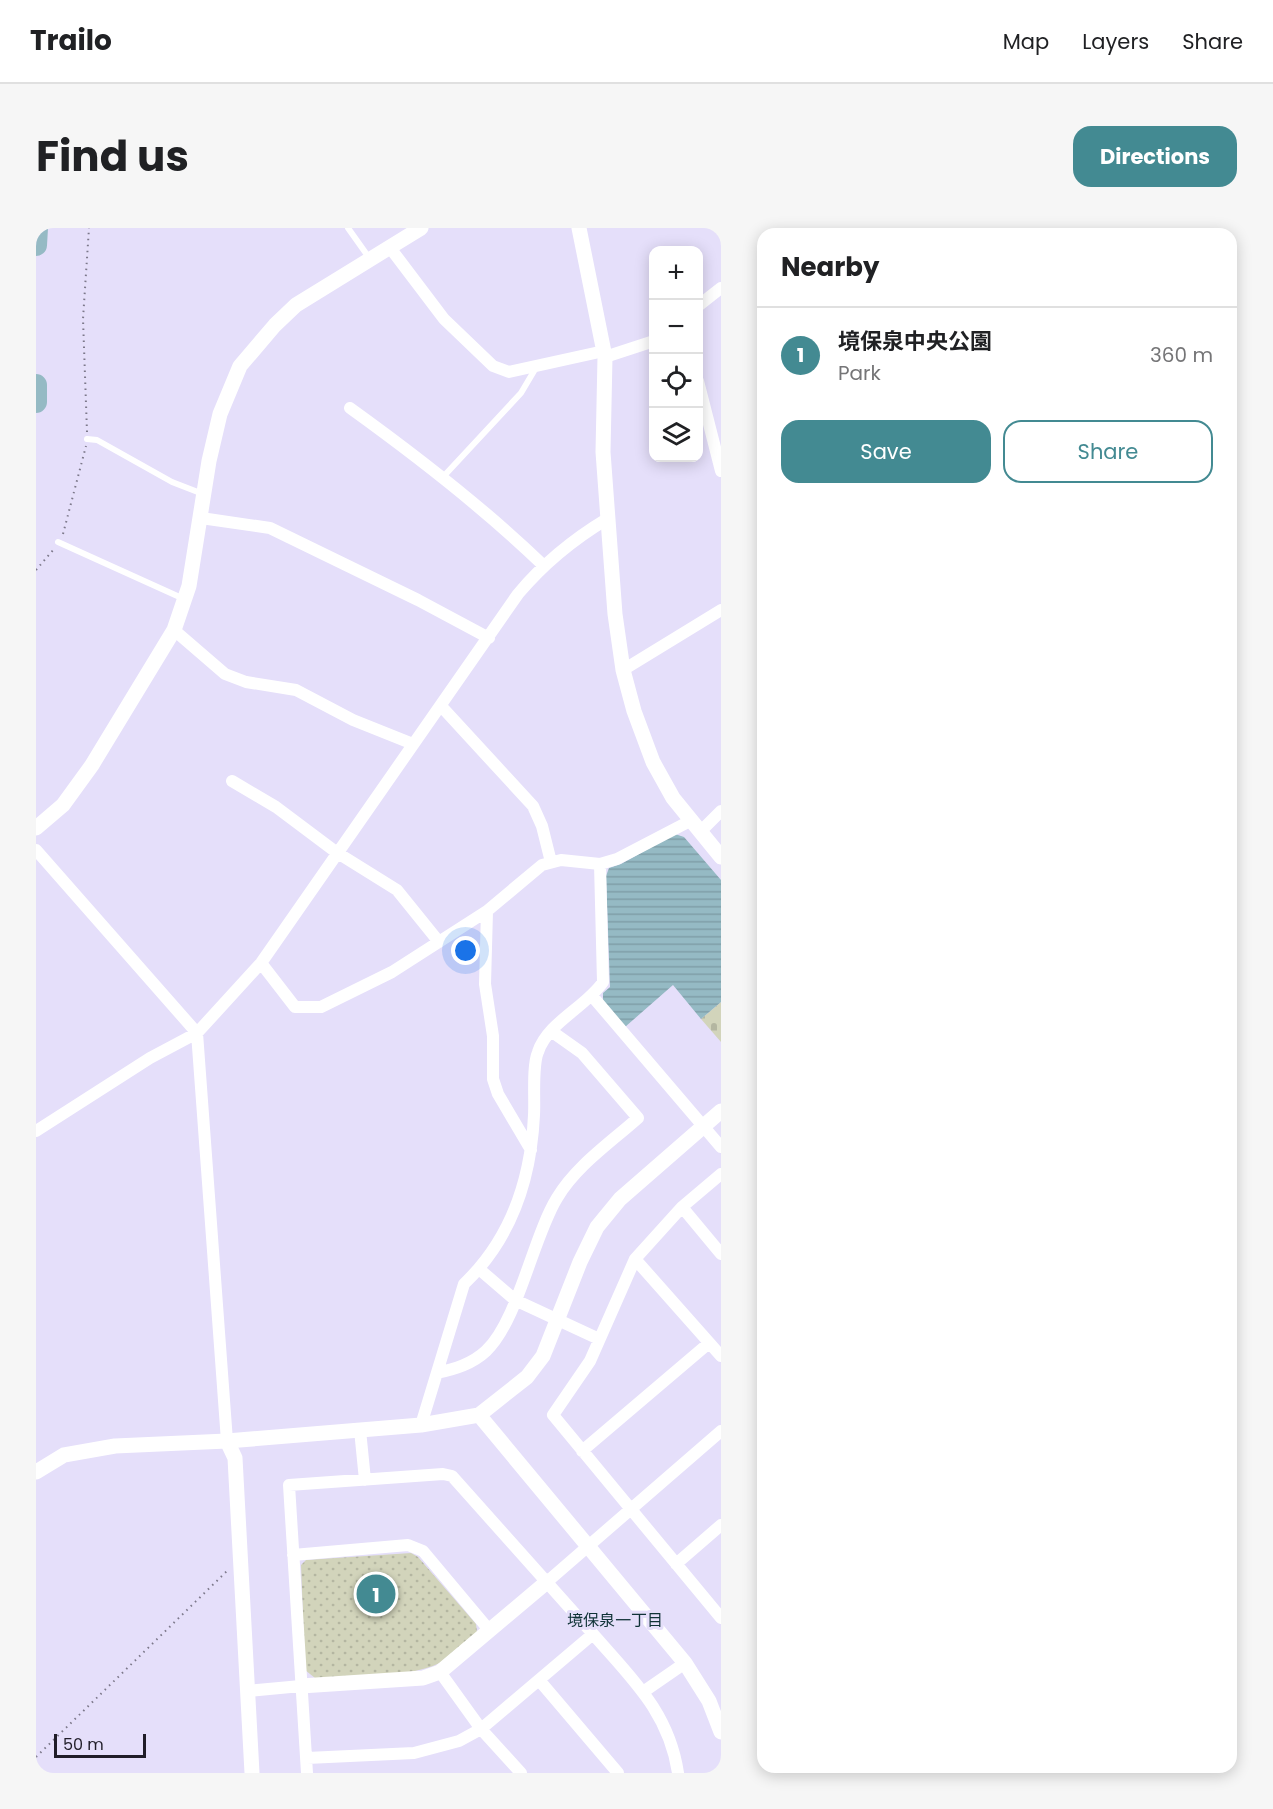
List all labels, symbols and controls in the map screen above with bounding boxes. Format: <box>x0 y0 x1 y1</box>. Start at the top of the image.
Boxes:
text: Trailo <box>30 21 112 60</box>
text: Map <box>1003 27 1049 56</box>
text: Layers <box>1082 27 1149 56</box>
text: Share <box>1182 27 1243 56</box>
button: Directions <box>1073 126 1237 187</box>
text: Find us <box>36 127 189 186</box>
map controls <box>649 246 703 462</box>
button: + <box>649 246 703 300</box>
text: Nearby <box>781 249 879 285</box>
button: − <box>649 300 703 354</box>
text: 境保泉中央公園 <box>838 326 992 357</box>
text: 1 <box>797 341 804 369</box>
text: 360 m <box>1150 341 1213 369</box>
button: locate <box>649 354 703 408</box>
text: Park <box>838 359 881 387</box>
button: layers <box>649 408 703 462</box>
button: Save <box>781 420 991 483</box>
button: Share <box>1003 420 1213 483</box>
your location <box>451 936 480 965</box>
pin: 1 <box>356 1572 396 1616</box>
district label: 境保泉一丁目 <box>567 1609 663 1632</box>
scale bar <box>54 1731 146 1758</box>
text: 50 m <box>63 1733 104 1756</box>

